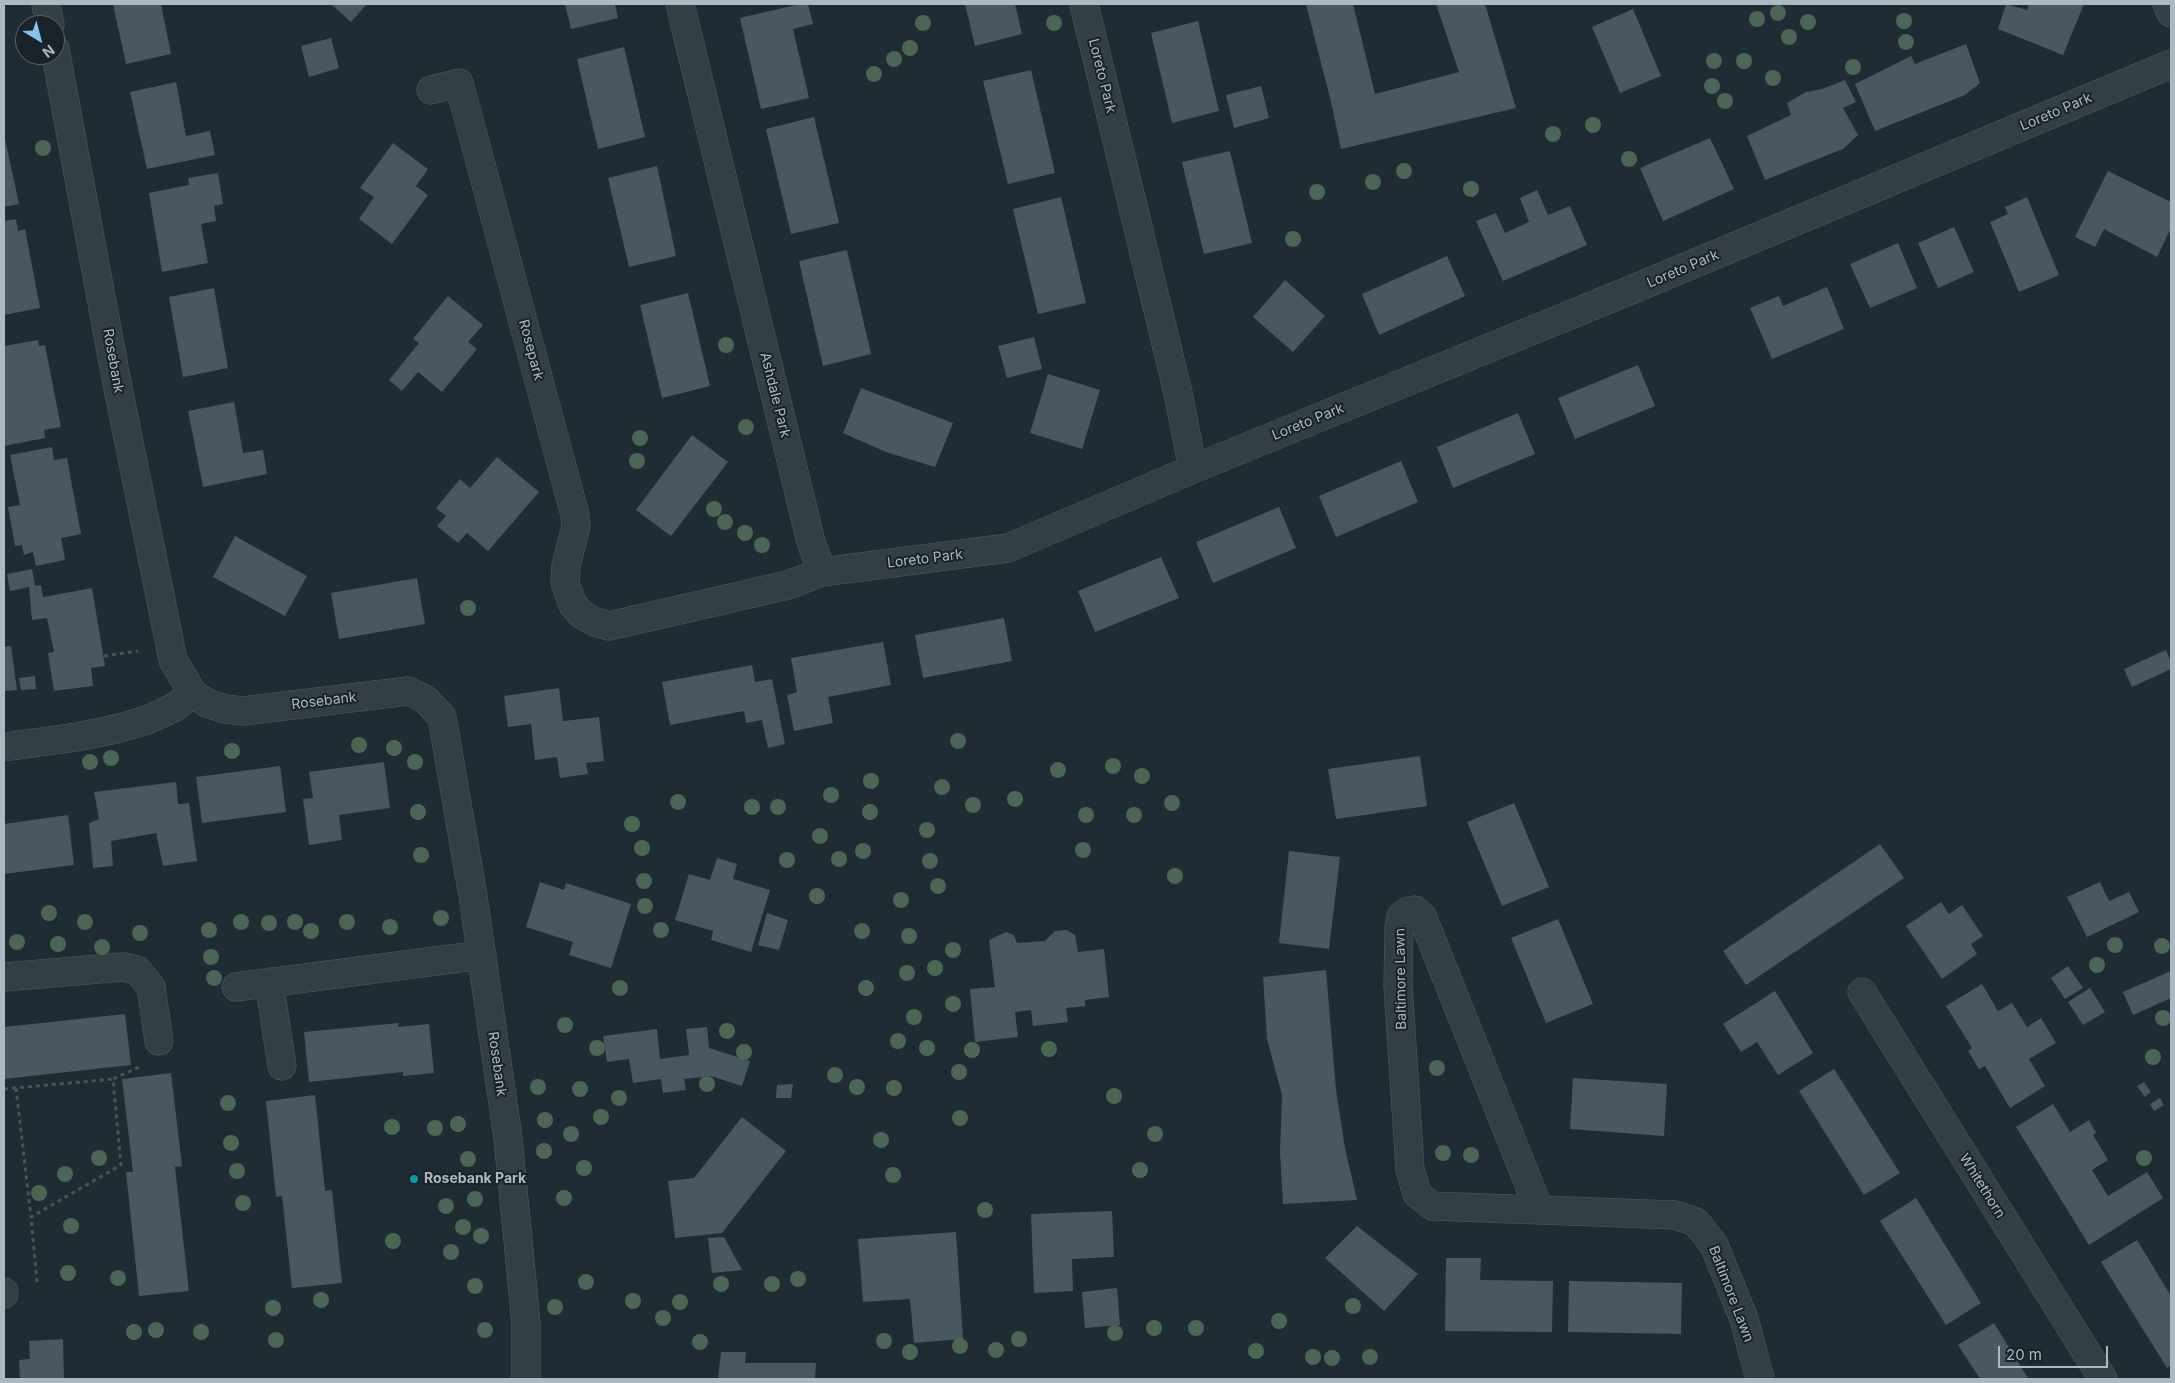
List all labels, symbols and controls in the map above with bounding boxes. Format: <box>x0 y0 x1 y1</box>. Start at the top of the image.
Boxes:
north arrow <box>15 15 65 65</box>
street label: Loreto Park <box>1085 37 1119 115</box>
text: N <box>39 42 58 62</box>
street label: Loreto Park <box>2018 89 2094 135</box>
street label: Loreto Park <box>1645 246 1721 292</box>
street label: Rosepark <box>515 318 547 382</box>
street label: Rosebank <box>99 327 127 395</box>
street label: Ashdale Park <box>756 351 794 439</box>
street label: Loreto Park <box>1269 400 1347 444</box>
street label: Loreto Park <box>886 546 964 572</box>
street label: Rosebank <box>291 689 357 713</box>
street label: Baltimore Lawn <box>1392 928 1410 1030</box>
street label: Rosebank <box>484 1031 510 1097</box>
street label: Whitethorn <box>1956 1151 2008 1221</box>
place label: Rosebank Park <box>424 1171 526 1187</box>
marker: Rosebank Park <box>408 1173 420 1185</box>
street label: Baltimore Lawn <box>1705 1243 1757 1345</box>
scale bar <box>2000 1336 2110 1368</box>
text: 20 m <box>2006 1345 2042 1364</box>

